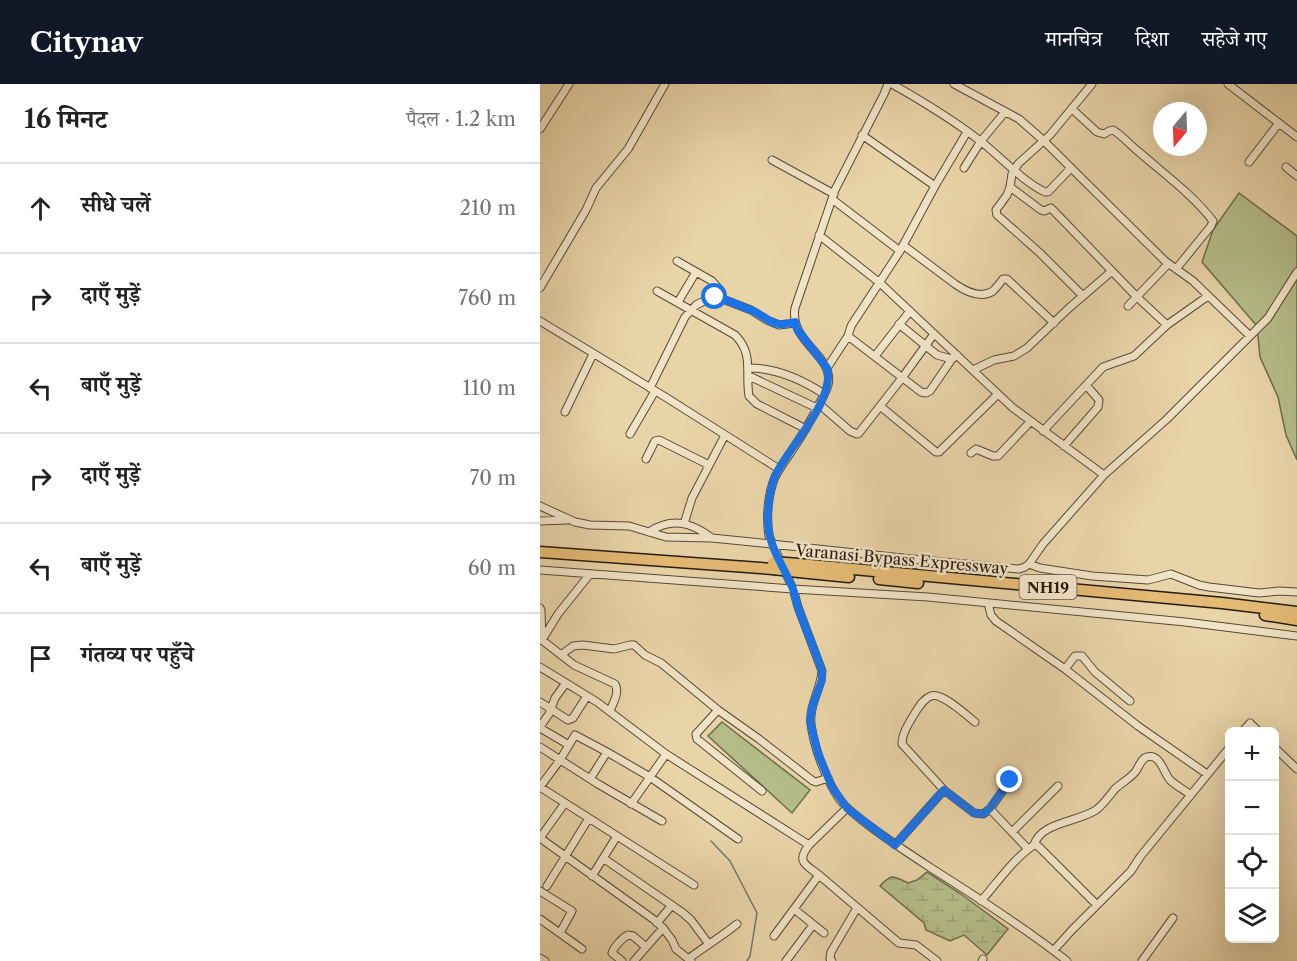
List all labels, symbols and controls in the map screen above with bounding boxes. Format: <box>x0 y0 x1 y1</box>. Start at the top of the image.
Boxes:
text: Citynav <box>30 25 143 59</box>
text: मानचित्र <box>1045 26 1102 51</box>
text: दिशा <box>1135 26 1169 51</box>
text: सहेजे गए <box>1202 26 1267 51</box>
north arrow <box>1153 102 1207 156</box>
text: 16 मिनट <box>24 103 107 135</box>
text: पैदल · 1.2 km <box>406 107 516 131</box>
text: सीधे चलें <box>81 191 150 218</box>
icon: ahead <box>24 192 57 225</box>
text: 210 m <box>459 196 516 220</box>
text: दाएँ मुड़ें <box>81 281 140 308</box>
icon: right <box>24 282 57 315</box>
route start <box>701 283 727 309</box>
text: 760 m <box>458 286 516 310</box>
text: बाएँ मुड़ें <box>81 371 141 398</box>
icon: left <box>24 372 57 405</box>
text: 110 m <box>463 376 516 400</box>
text: दाएँ मुड़ें <box>81 461 140 488</box>
icon: right <box>24 462 57 495</box>
text: 70 m <box>470 466 516 490</box>
street label: Varanasi Bypass Expressway <box>794 540 1010 578</box>
text: बाएँ मुड़ें <box>81 551 141 578</box>
icon: left <box>24 552 57 585</box>
text: 60 m <box>468 556 516 580</box>
road number: NH19 <box>1020 575 1076 599</box>
text: गंतव्य पर पहुँचे <box>81 641 194 668</box>
icon: arrive <box>24 642 57 675</box>
map controls <box>1225 727 1279 943</box>
button: + <box>1225 727 1279 781</box>
route end <box>996 766 1022 792</box>
button: − <box>1225 781 1279 835</box>
button: locate <box>1225 835 1279 889</box>
button: layers <box>1225 889 1279 943</box>

